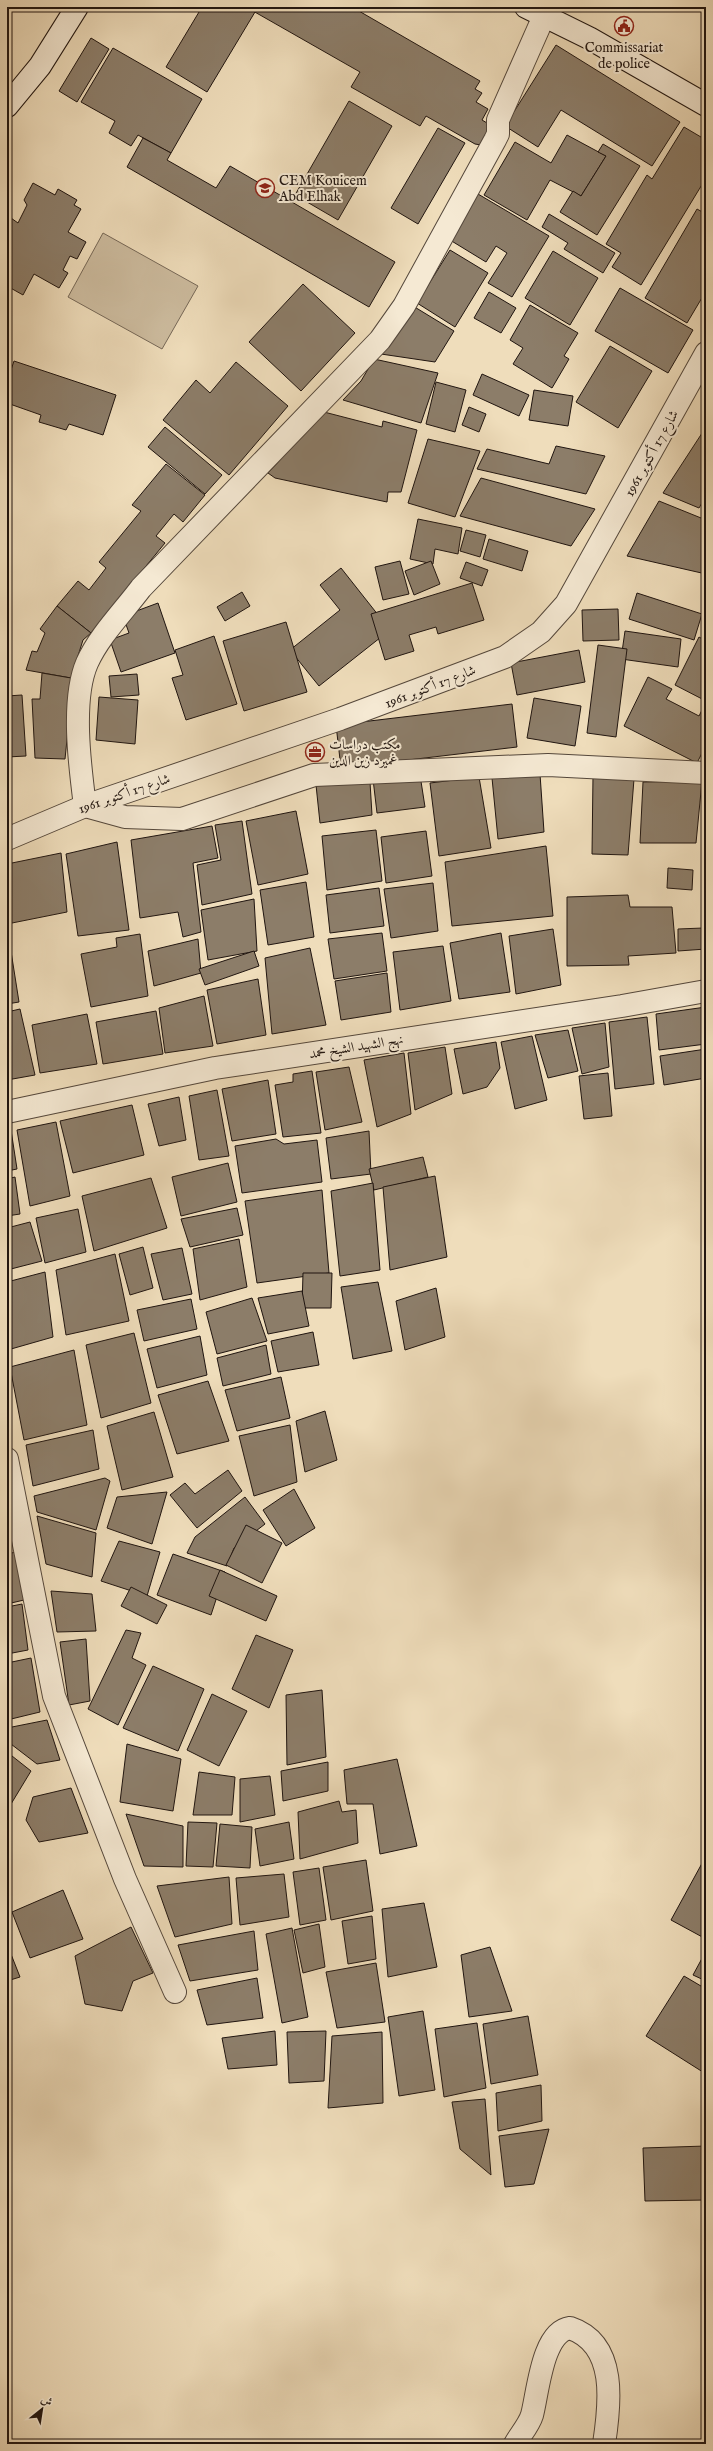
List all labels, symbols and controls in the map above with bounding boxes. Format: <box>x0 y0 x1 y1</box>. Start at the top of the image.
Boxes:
public building icon: Commissariat de police <box>613 15 635 37</box>
place label: Commissariat de police <box>585 39 663 73</box>
place label: CEM Kouicem Abd Elhak <box>278 172 367 206</box>
school or university icon: CEM Kouicem Abd Elhak <box>254 177 276 199</box>
street label: شارع 17 أكتوبر 1961 <box>619 406 685 501</box>
street label: شارع 17 أكتوبر 1961 <box>382 659 479 714</box>
place label: مكتب دراسات غميرد زين الدين <box>329 736 401 770</box>
office icon: مكتب دراسات غميرد زين الدين <box>304 741 326 763</box>
street label: شارع 17 أكتوبر 1961 <box>75 768 173 820</box>
street label: نهج الشهيد الشيخ محمد <box>308 1031 405 1066</box>
north arrow <box>22 2389 62 2429</box>
text: ش <box>38 2392 55 2410</box>

